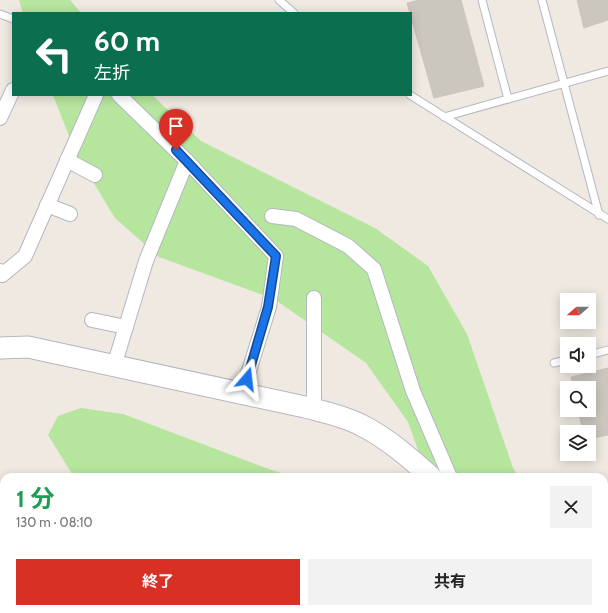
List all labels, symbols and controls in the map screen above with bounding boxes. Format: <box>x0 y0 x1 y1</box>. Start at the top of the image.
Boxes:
text: 60 m <box>94 24 160 58</box>
icon: left <box>28 28 80 80</box>
text: 左折 <box>94 62 130 84</box>
pin <box>159 109 193 150</box>
icon: arrive <box>165 115 187 137</box>
north arrow <box>560 293 596 329</box>
map controls <box>560 293 596 461</box>
button: sound <box>560 337 596 373</box>
position arrow <box>226 358 268 400</box>
button: search <box>560 381 596 417</box>
button: layers <box>560 425 596 461</box>
text: 1 分 <box>16 484 54 513</box>
button: close <box>550 486 592 528</box>
text: 130 m · 08:10 <box>16 514 93 530</box>
button: 終了 <box>16 559 300 605</box>
button: 共有 <box>308 559 592 605</box>

